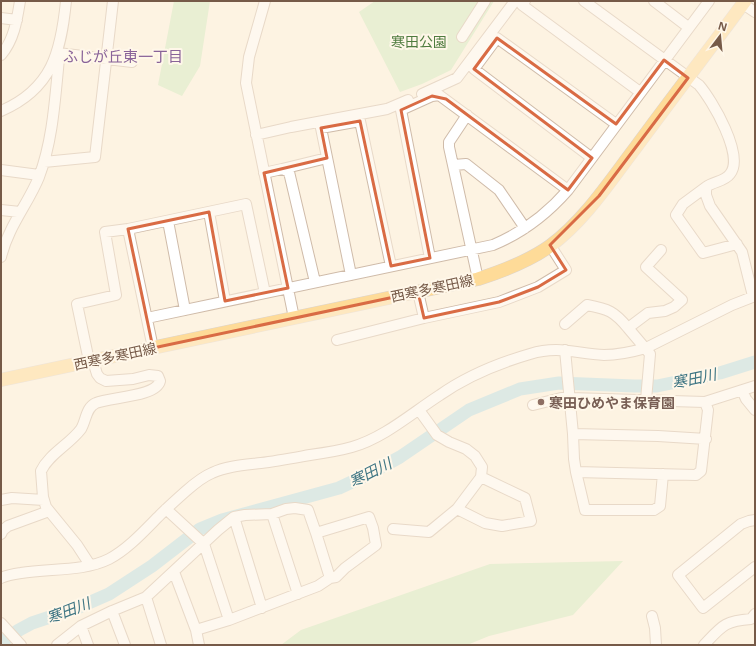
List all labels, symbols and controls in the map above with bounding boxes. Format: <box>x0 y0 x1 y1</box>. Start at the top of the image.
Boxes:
north arrow <box>700 16 740 56</box>
text: N <box>717 17 729 34</box>
park label: 寒田公園 <box>391 32 447 51</box>
district label: ふじが丘東一丁目 <box>63 46 183 66</box>
street label: 西寒多寒田線 <box>389 270 475 306</box>
street label: 西寒多寒田線 <box>72 338 158 374</box>
water label: 寒田川 <box>670 363 720 392</box>
place label: 寒田ひめやま保育園 <box>549 393 675 412</box>
marker: 寒田ひめやま保育園 <box>536 397 546 407</box>
water label: 寒田川 <box>345 452 396 491</box>
water label: 寒田川 <box>43 592 94 627</box>

